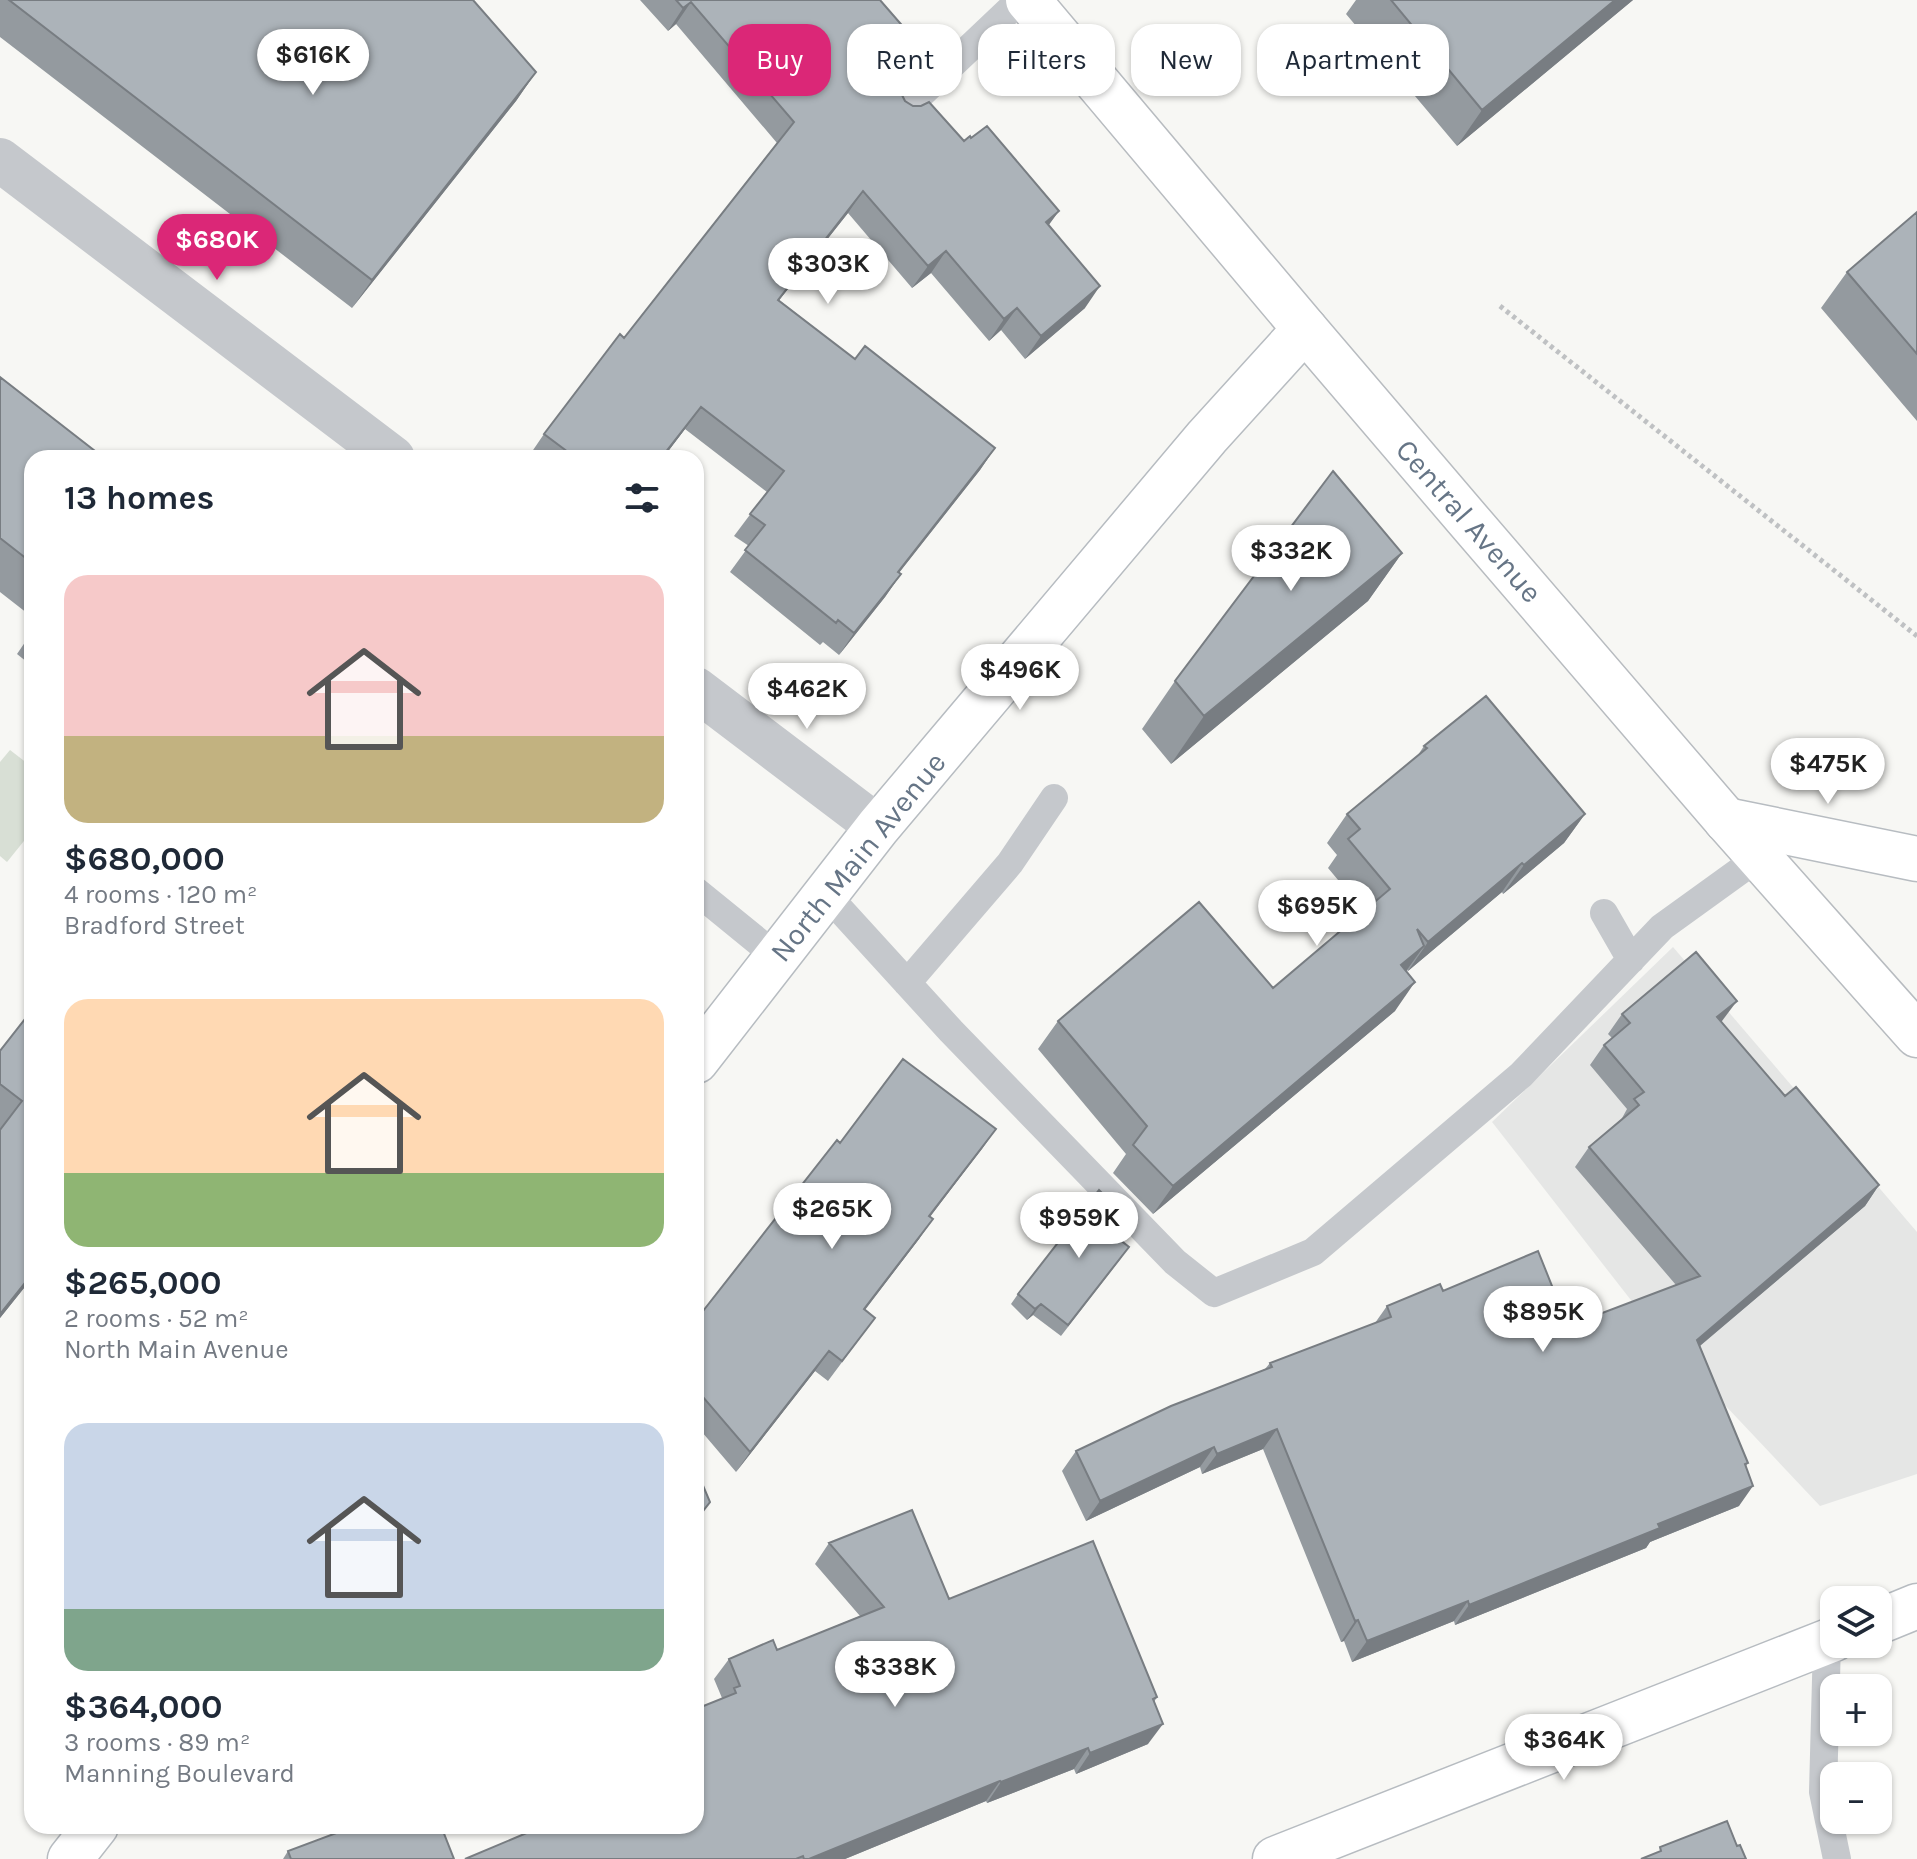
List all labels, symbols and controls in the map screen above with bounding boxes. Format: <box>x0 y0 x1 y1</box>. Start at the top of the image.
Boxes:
chip: Buy <box>728 24 831 96</box>
chip: Rent <box>847 24 962 96</box>
chip: Filters <box>978 24 1115 96</box>
chip: New <box>1131 24 1241 96</box>
chip: Apartment <box>1257 24 1449 96</box>
pin: $616K <box>257 29 369 97</box>
text: $616K <box>275 39 351 70</box>
pin: $680K <box>161 214 273 282</box>
text: $680K <box>175 224 259 255</box>
pin: $303K <box>772 238 884 306</box>
text: $303K <box>786 248 870 279</box>
street label: Central Avenue <box>1388 432 1550 610</box>
icon: filters <box>620 476 664 520</box>
text: 13 homes <box>64 478 215 518</box>
pin: $332K <box>1235 525 1347 593</box>
text: $332K <box>1250 535 1333 566</box>
icon: home <box>292 627 436 771</box>
pin: $496K <box>964 644 1076 712</box>
text: $496K <box>979 654 1061 685</box>
pin: $462K <box>751 663 863 731</box>
text: $462K <box>766 673 848 704</box>
pin: $475K <box>1772 738 1884 806</box>
street label: North Main Avenue <box>762 745 954 969</box>
text: $475K <box>1789 748 1867 779</box>
text: $680,000 <box>64 839 225 879</box>
text: 4 rooms · 120 m² <box>64 879 258 910</box>
pin: $695K <box>1261 880 1373 948</box>
text: $695K <box>1276 890 1358 921</box>
text: Bradford Street <box>64 910 245 941</box>
icon: home <box>292 1051 436 1195</box>
pin: $265K <box>776 1183 888 1251</box>
pin: $959K <box>1023 1192 1135 1260</box>
text: $265K <box>791 1193 873 1224</box>
text: $959K <box>1038 1202 1120 1233</box>
text: $265,000 <box>64 1263 222 1303</box>
pin: $895K <box>1487 1286 1599 1354</box>
text: $895K <box>1502 1296 1584 1327</box>
text: 2 rooms · 52 m² <box>64 1303 249 1334</box>
text: North Main Avenue <box>64 1334 289 1365</box>
icon: home <box>292 1475 436 1619</box>
map controls <box>1820 1586 1892 1834</box>
button: layers <box>1820 1586 1892 1658</box>
pin: $338K <box>839 1641 951 1709</box>
text: $338K <box>853 1651 937 1682</box>
button: + <box>1820 1674 1892 1746</box>
text: $364,000 <box>64 1687 223 1727</box>
pin: $364K <box>1508 1714 1620 1782</box>
text: $364K <box>1523 1724 1605 1755</box>
text: 3 rooms · 89 m² <box>64 1727 250 1758</box>
text: Manning Boulevard <box>64 1758 295 1789</box>
button: − <box>1820 1762 1892 1834</box>

